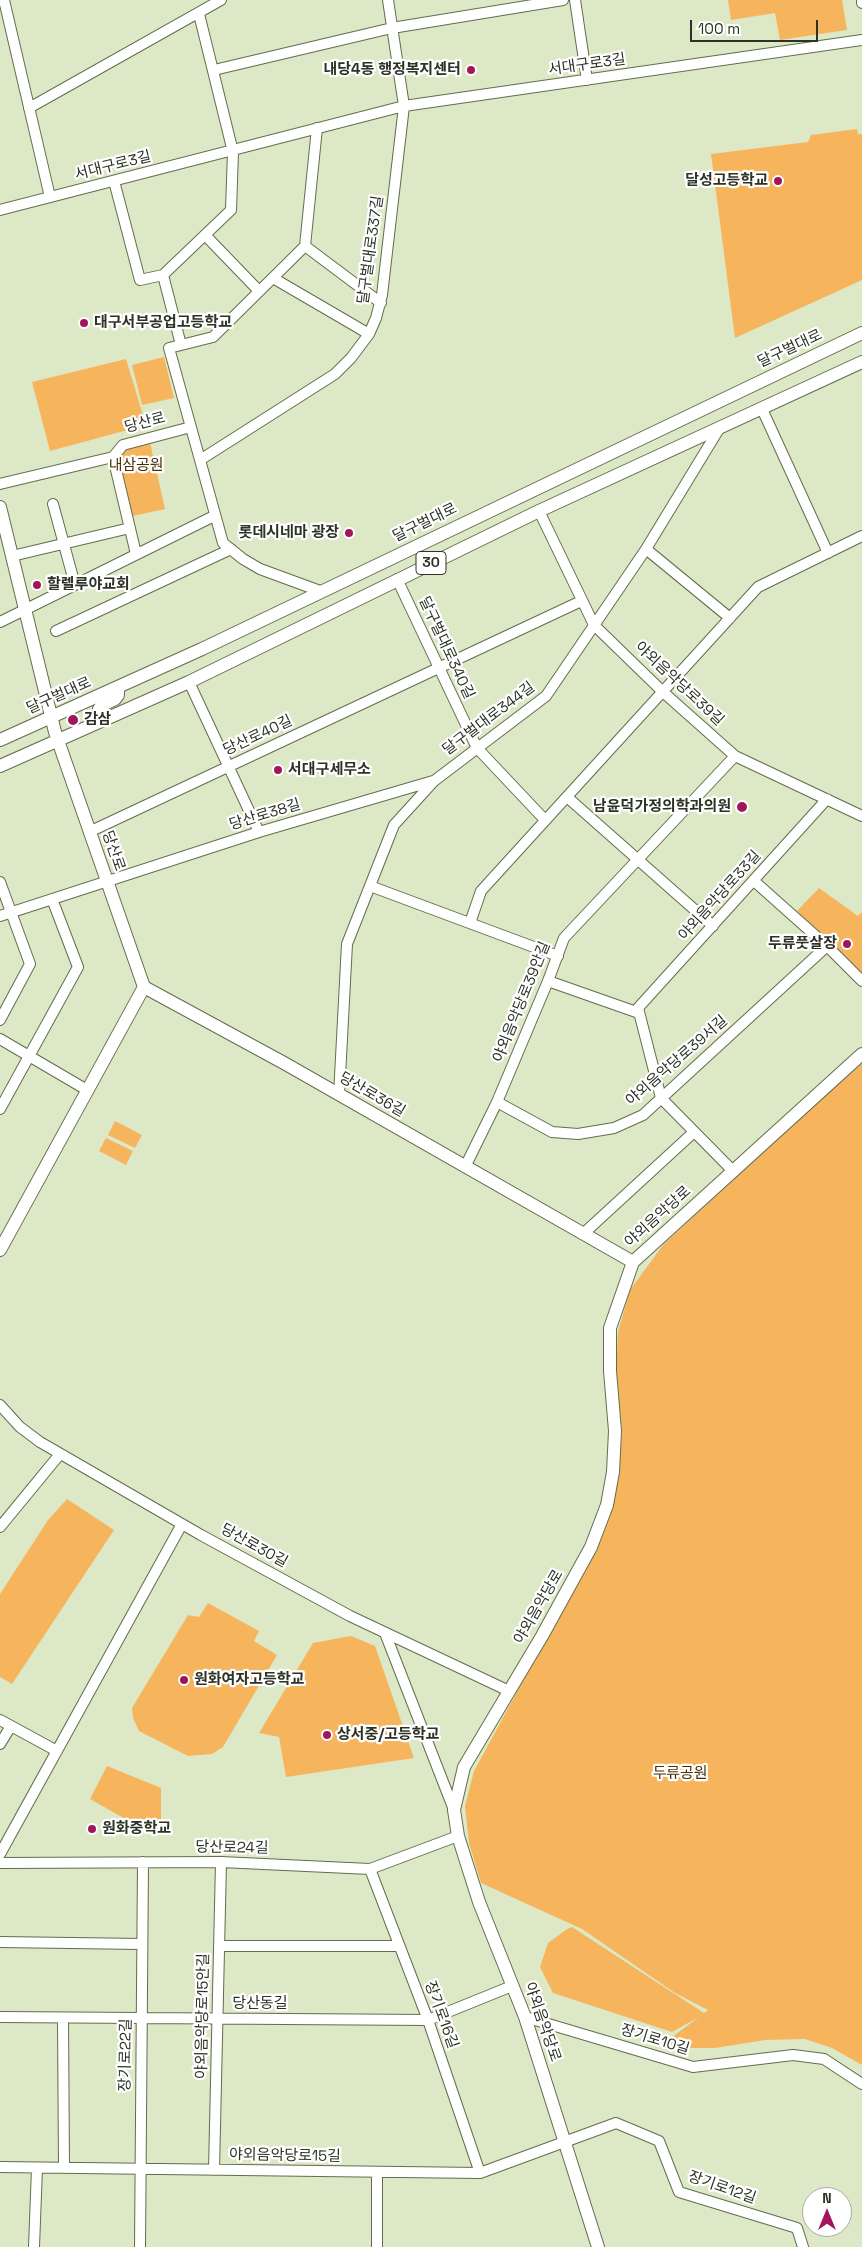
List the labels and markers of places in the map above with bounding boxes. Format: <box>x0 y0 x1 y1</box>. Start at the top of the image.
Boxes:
place label: 내당4동 행정복지센터 <box>323 61 461 79</box>
marker: 내당4동 행정복지센터 <box>465 64 477 76</box>
place label: 달성고등학교 <box>685 172 768 190</box>
marker: 달성고등학교 <box>772 175 784 187</box>
place label: 대구서부공업고등학교 <box>94 314 232 332</box>
marker: 대구서부공업고등학교 <box>78 317 90 329</box>
place label: 롯데시네마 광장 <box>239 524 339 542</box>
marker: 롯데시네마 광장 <box>343 527 355 539</box>
place label: 할렐루야교회 <box>47 576 130 594</box>
marker: 할렐루야교회 <box>31 579 43 591</box>
place label: 감삼 <box>84 711 112 729</box>
marker: 감삼 <box>66 713 80 727</box>
place label: 서대구세무소 <box>288 761 371 779</box>
marker: 서대구세무소 <box>272 764 284 776</box>
place label: 남윤덕가정의학과의원 <box>593 798 731 816</box>
marker: 남윤덕가정의학과의원 <box>735 800 749 814</box>
place label: 두류풋살장 <box>768 935 837 953</box>
marker: 두류풋살장 <box>841 938 853 950</box>
place label: 원화여자고등학교 <box>194 1671 304 1689</box>
marker: 원화여자고등학교 <box>178 1674 190 1686</box>
place label: 상서중/고등학교 <box>337 1726 439 1744</box>
marker: 상서중/고등학교 <box>321 1729 333 1741</box>
place label: 원화중학교 <box>102 1820 171 1838</box>
marker: 원화중학교 <box>86 1823 98 1835</box>

